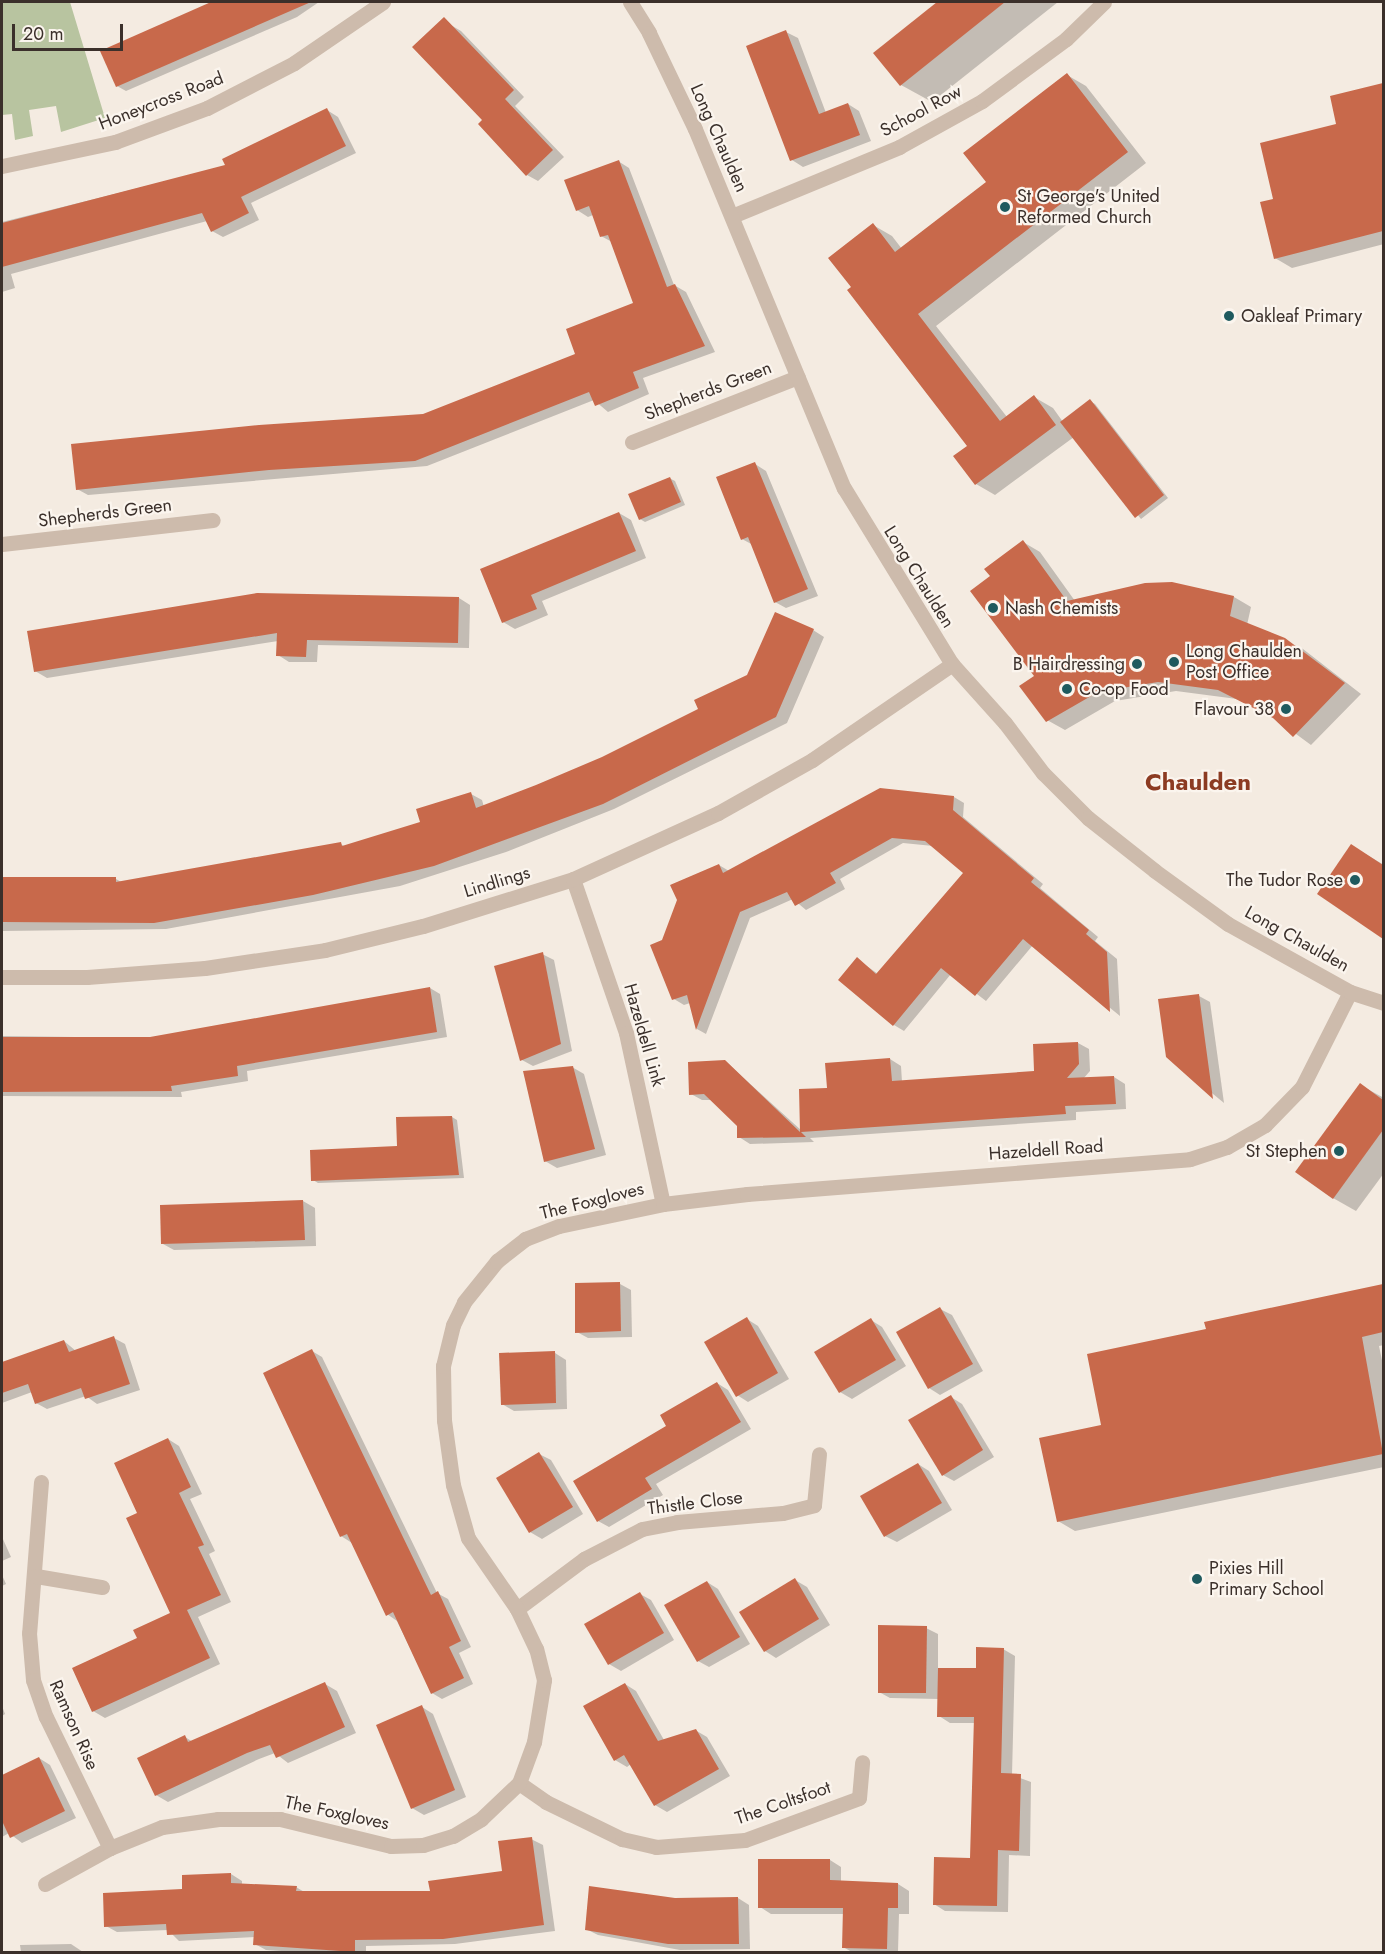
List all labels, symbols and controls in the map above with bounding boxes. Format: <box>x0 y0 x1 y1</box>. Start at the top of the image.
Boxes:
scale bar <box>15 12 126 50</box>
text: 20 m <box>23 21 63 47</box>
street label: Honeycross Road <box>96 67 226 135</box>
street label: Long Chaulden <box>686 81 752 195</box>
street label: School Row <box>877 81 965 141</box>
place label: St George's United Reformed Church <box>1017 186 1160 228</box>
marker: St George's United Reformed Church <box>998 200 1012 214</box>
place label: Oakleaf Primary <box>1241 305 1362 327</box>
marker: Oakleaf Primary <box>1222 309 1236 323</box>
street label: Shepherds Green <box>641 357 775 425</box>
street label: Shepherds Green <box>37 494 173 532</box>
street label: Long Chaulden <box>879 522 959 632</box>
place label: Nash Chemists <box>1005 597 1118 619</box>
marker: Nash Chemists <box>986 601 1000 615</box>
place label: Long Chaulden Post Office <box>1186 641 1302 684</box>
place label: B Hairdressing <box>1013 653 1125 675</box>
marker: Long Chaulden Post Office <box>1167 655 1181 669</box>
marker: B Hairdressing <box>1130 657 1144 671</box>
place label: Co-op Food <box>1079 678 1169 700</box>
marker: Co-op Food <box>1060 682 1074 696</box>
place label: Flavour 38 <box>1194 698 1274 720</box>
marker: Flavour 38 <box>1279 702 1293 716</box>
district label: Chaulden <box>1145 768 1251 796</box>
street label: Lindlings <box>461 862 533 902</box>
place label: The Tudor Rose <box>1226 869 1343 891</box>
marker: The Tudor Rose <box>1348 873 1362 887</box>
street label: Long Chaulden <box>1241 901 1353 977</box>
street label: Hazeldell Link <box>619 981 669 1089</box>
street label: Hazeldell Road <box>988 1135 1104 1165</box>
place label: St Stephen <box>1246 1140 1327 1162</box>
marker: St Stephen <box>1332 1144 1346 1158</box>
street label: The Foxgloves <box>538 1178 646 1224</box>
street label: Thistle Close <box>646 1486 744 1520</box>
place label: Pixies Hill Primary School <box>1209 1558 1324 1600</box>
marker: Pixies Hill Primary School <box>1190 1572 1204 1586</box>
street label: Ramson Rise <box>45 1677 103 1773</box>
street label: The Coltsfoot <box>732 1777 834 1829</box>
street label: The Foxgloves <box>283 1791 391 1835</box>

